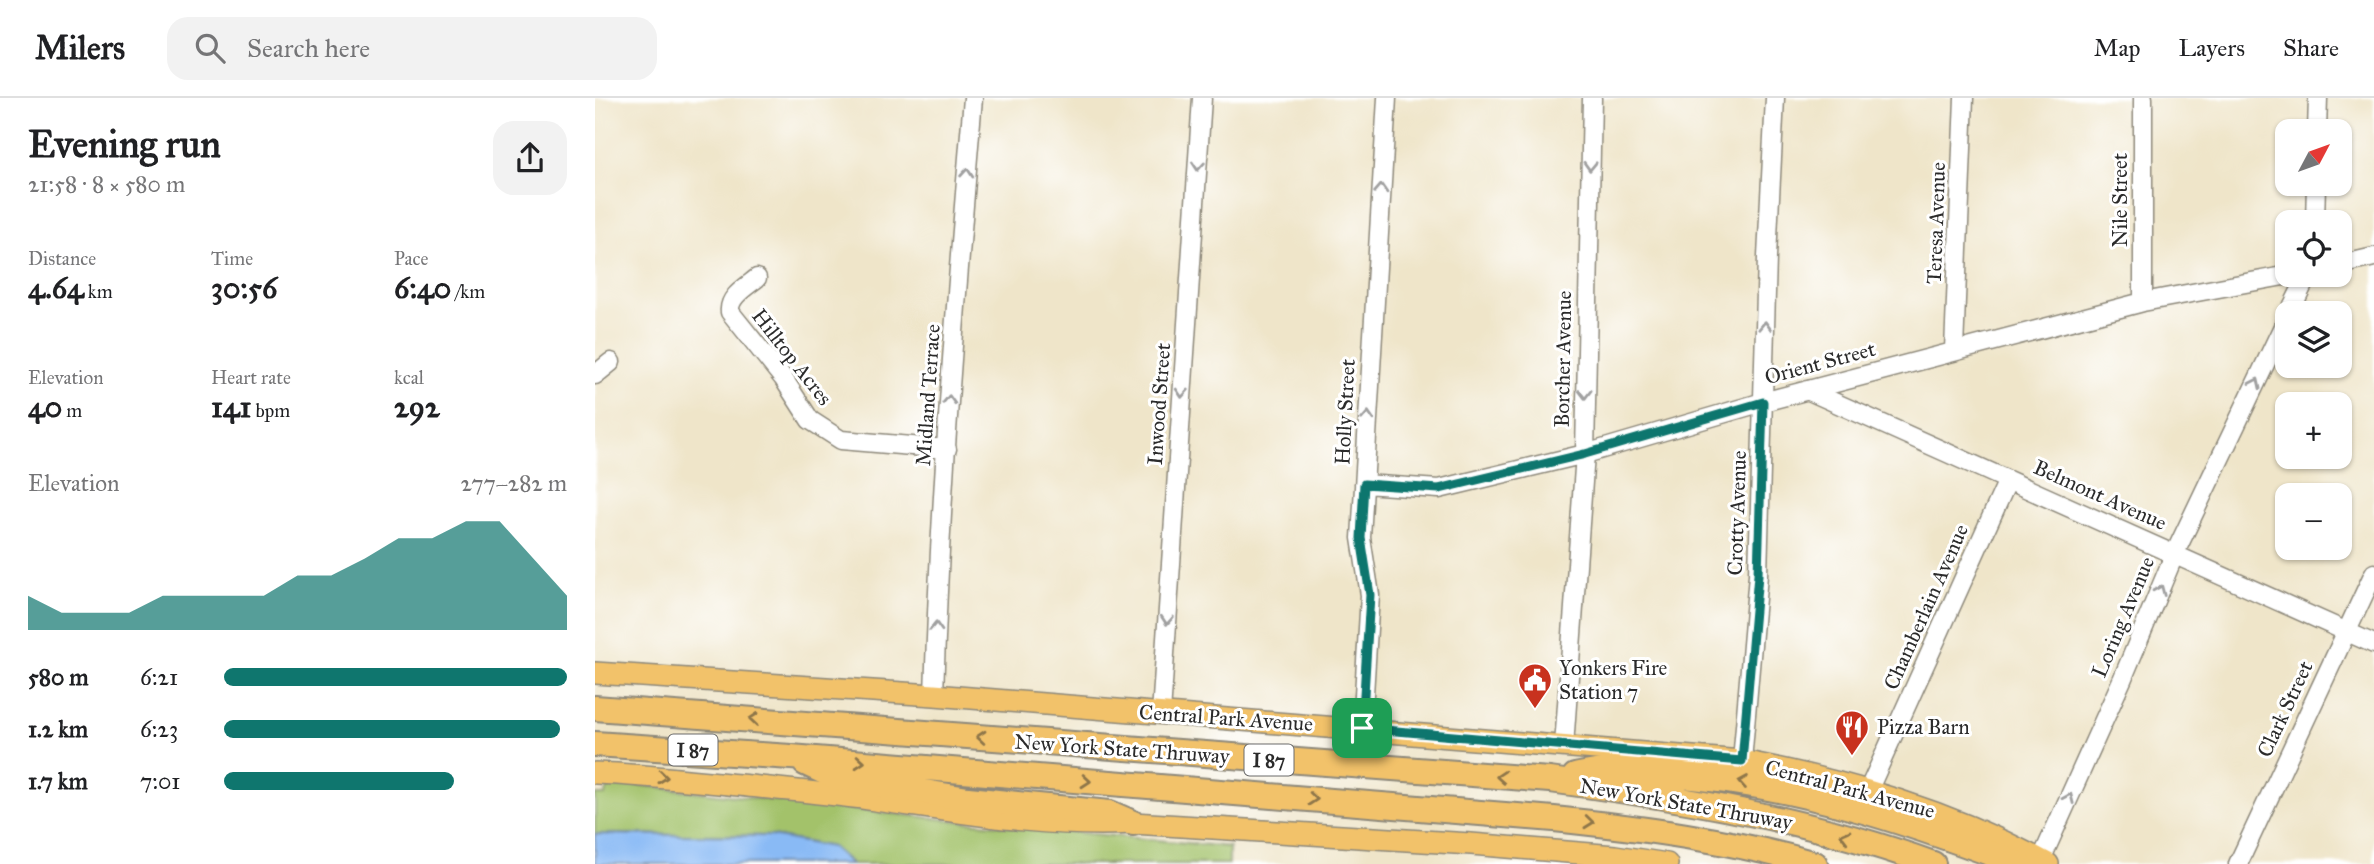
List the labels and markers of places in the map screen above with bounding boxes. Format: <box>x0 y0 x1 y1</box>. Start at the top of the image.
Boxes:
place label: Yonkers Fire Station 7 <box>1559 655 1668 705</box>
public building icon: Yonkers Fire Station 7 <box>1516 661 1554 710</box>
pin <box>1332 698 1392 758</box>
restaurant icon: Pizza Barn <box>1833 708 1871 757</box>
place label: Pizza Barn <box>1877 714 1970 740</box>

